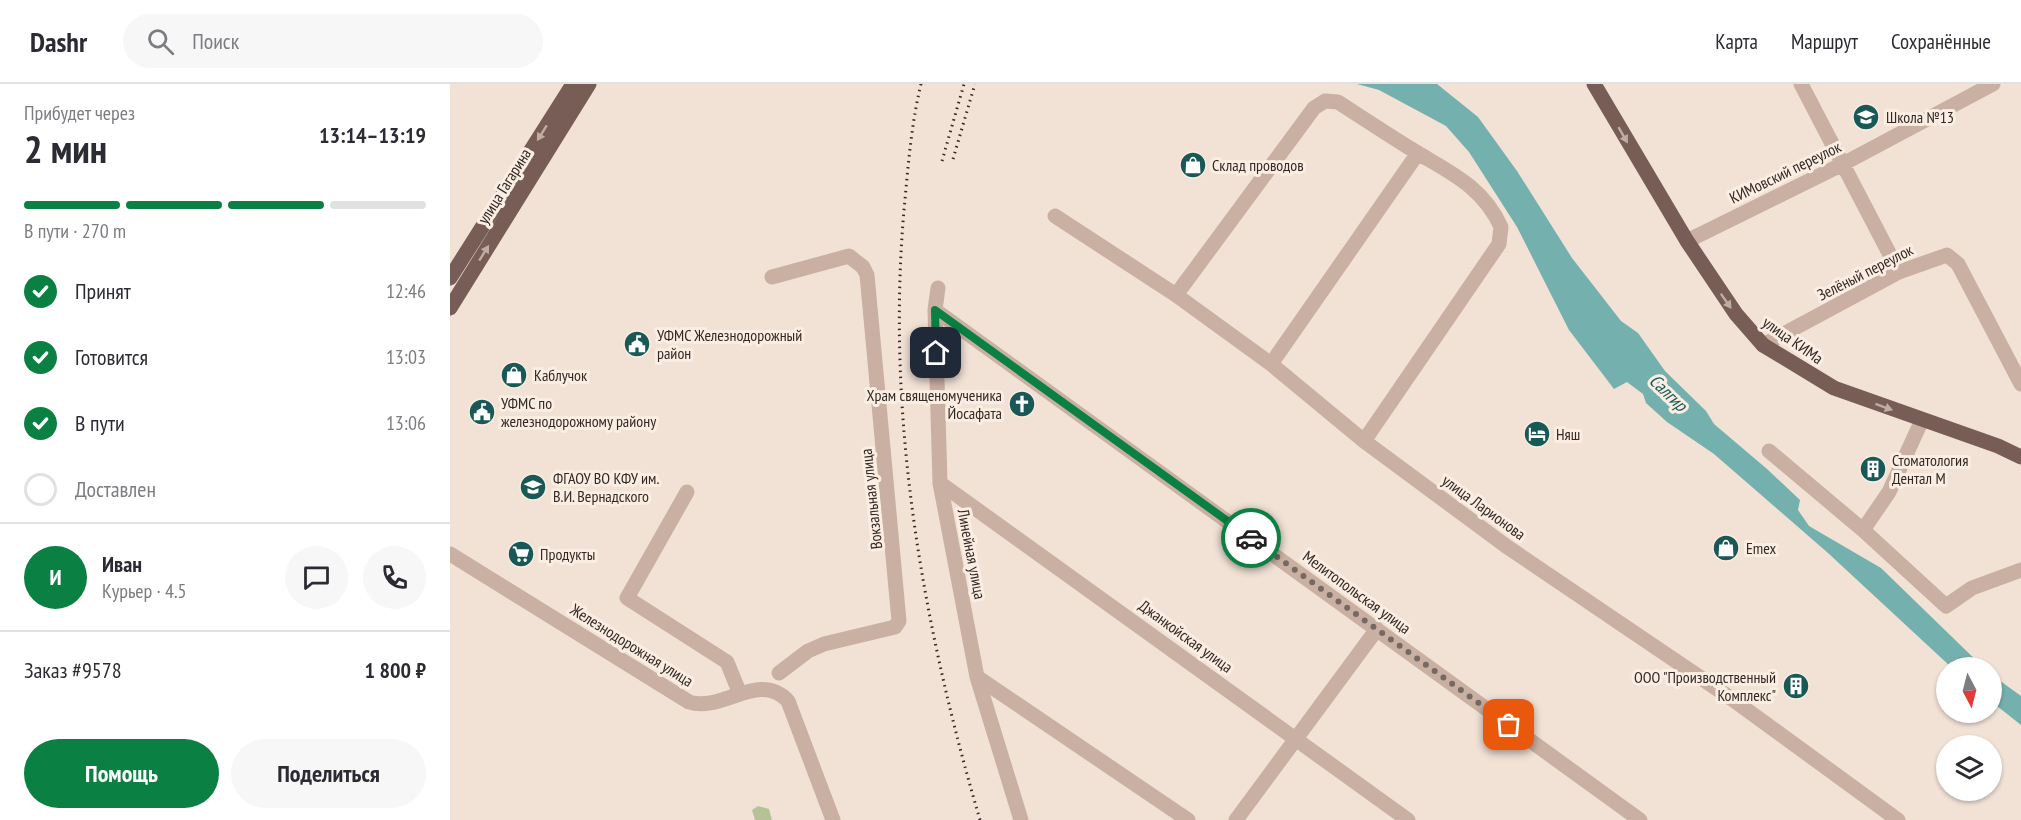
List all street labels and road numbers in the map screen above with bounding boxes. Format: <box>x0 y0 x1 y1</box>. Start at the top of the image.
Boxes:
street label: КИМовский переулок <box>1726 136 1845 208</box>
street label: улица Гагарина <box>473 145 535 227</box>
street label: Зелёный переулок <box>1814 239 1917 305</box>
street label: улица КИМа <box>1759 312 1827 368</box>
street label: Вокзальная улица <box>856 448 886 550</box>
street label: улица Ларионова <box>1438 470 1530 544</box>
street label: Линейная улица <box>953 506 991 601</box>
street label: Мелитопольская улица <box>1299 546 1415 638</box>
street label: Джанкойская улица <box>1135 595 1237 677</box>
street label: Железнодорожная улица <box>566 599 697 691</box>

